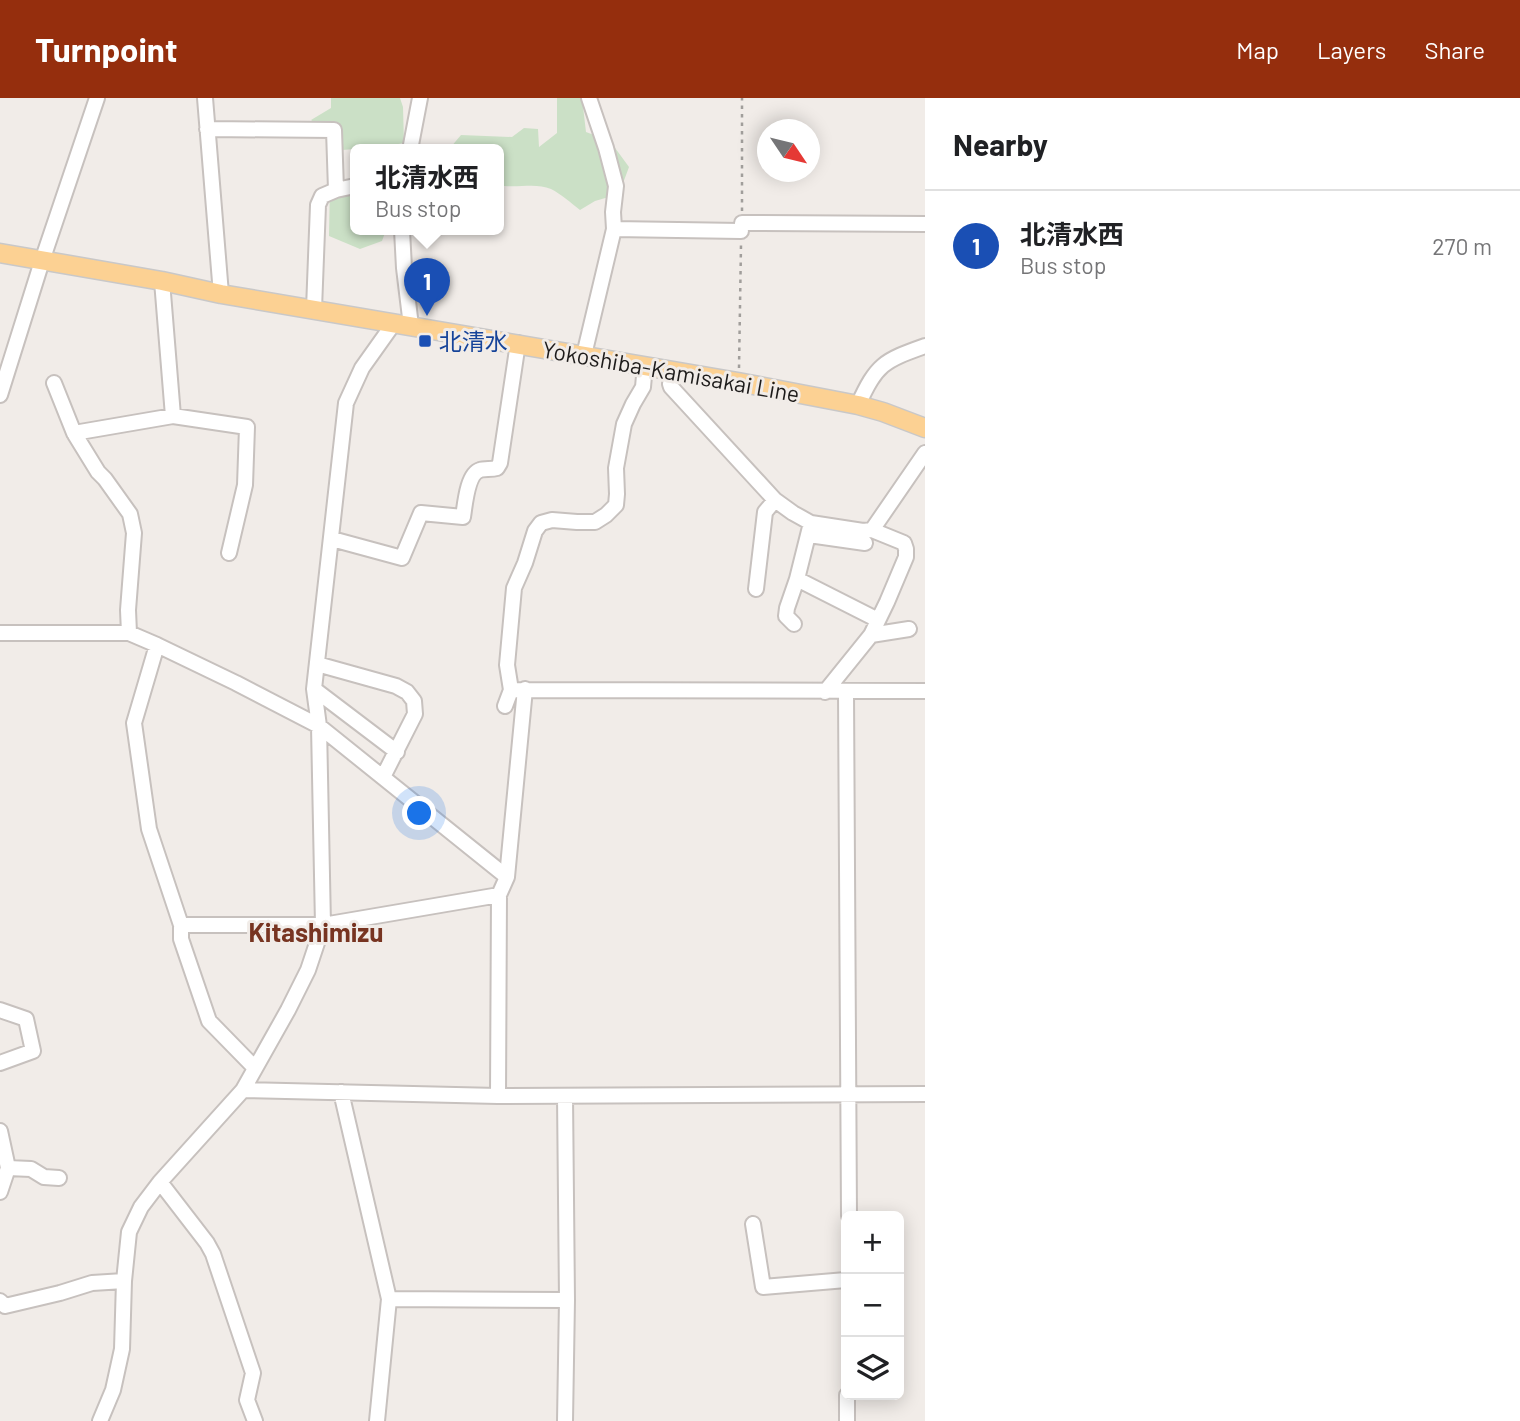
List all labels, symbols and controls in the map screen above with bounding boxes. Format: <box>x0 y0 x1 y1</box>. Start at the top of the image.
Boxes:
text: Turnpoint <box>35 29 177 69</box>
text: Map <box>1236 35 1279 64</box>
text: Layers <box>1317 35 1386 64</box>
text: Share <box>1424 35 1485 64</box>
north arrow <box>757 119 820 182</box>
text: Nearby <box>953 126 1048 162</box>
popup <box>350 144 504 235</box>
text: 北清水西 <box>375 161 479 192</box>
text: Bus stop <box>375 194 461 222</box>
text: 北清水西 <box>1020 218 1124 249</box>
text: 1 <box>972 232 980 260</box>
text: 270 m <box>1432 232 1492 260</box>
text: Bus stop <box>1020 251 1106 279</box>
pin: 1 <box>404 258 450 316</box>
place label: 北清水 <box>439 327 508 355</box>
marker: 北清水 <box>417 333 433 349</box>
street label: Yokoshiba-Kamisakai Line <box>540 335 802 407</box>
your location <box>402 796 436 830</box>
district label: Kitashimizu <box>249 916 383 947</box>
map controls <box>841 1211 904 1400</box>
button: + <box>841 1211 904 1274</box>
button: − <box>841 1274 904 1337</box>
button: layers <box>841 1337 904 1400</box>

